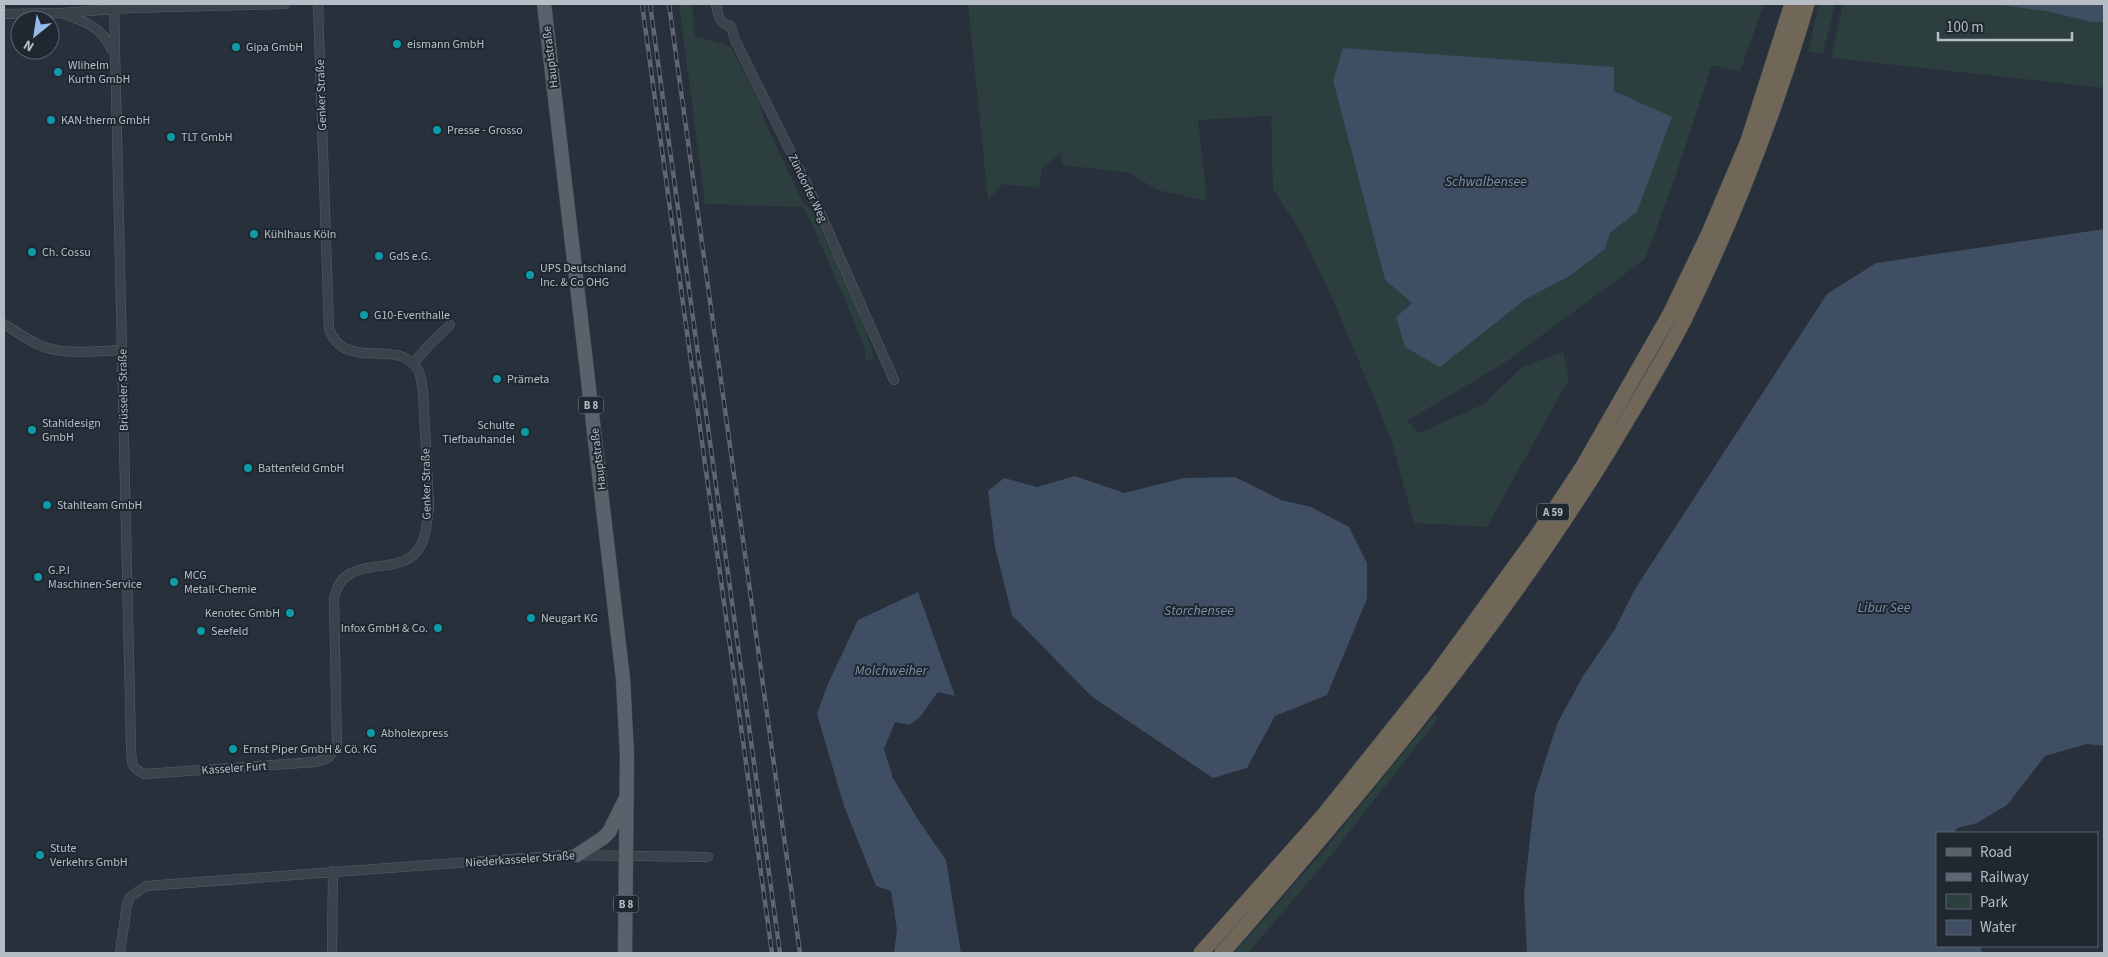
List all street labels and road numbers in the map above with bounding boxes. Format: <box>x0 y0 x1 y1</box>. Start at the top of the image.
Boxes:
street label: Hauptstraße <box>538 25 563 89</box>
street label: Genker Straße <box>312 59 331 131</box>
street label: Zündorfer Weg <box>784 151 831 225</box>
street label: Brüsseler Straße <box>114 349 133 431</box>
road number: B 8 <box>578 396 604 414</box>
street label: Hauptstraße <box>586 427 611 491</box>
street label: Genker Straße <box>417 448 436 520</box>
road number: A 59 <box>1537 504 1569 520</box>
street label: Kasseler Furt <box>201 758 267 779</box>
street label: Niederkasseler Straße <box>465 847 575 872</box>
road number: B 8 <box>614 896 638 912</box>

